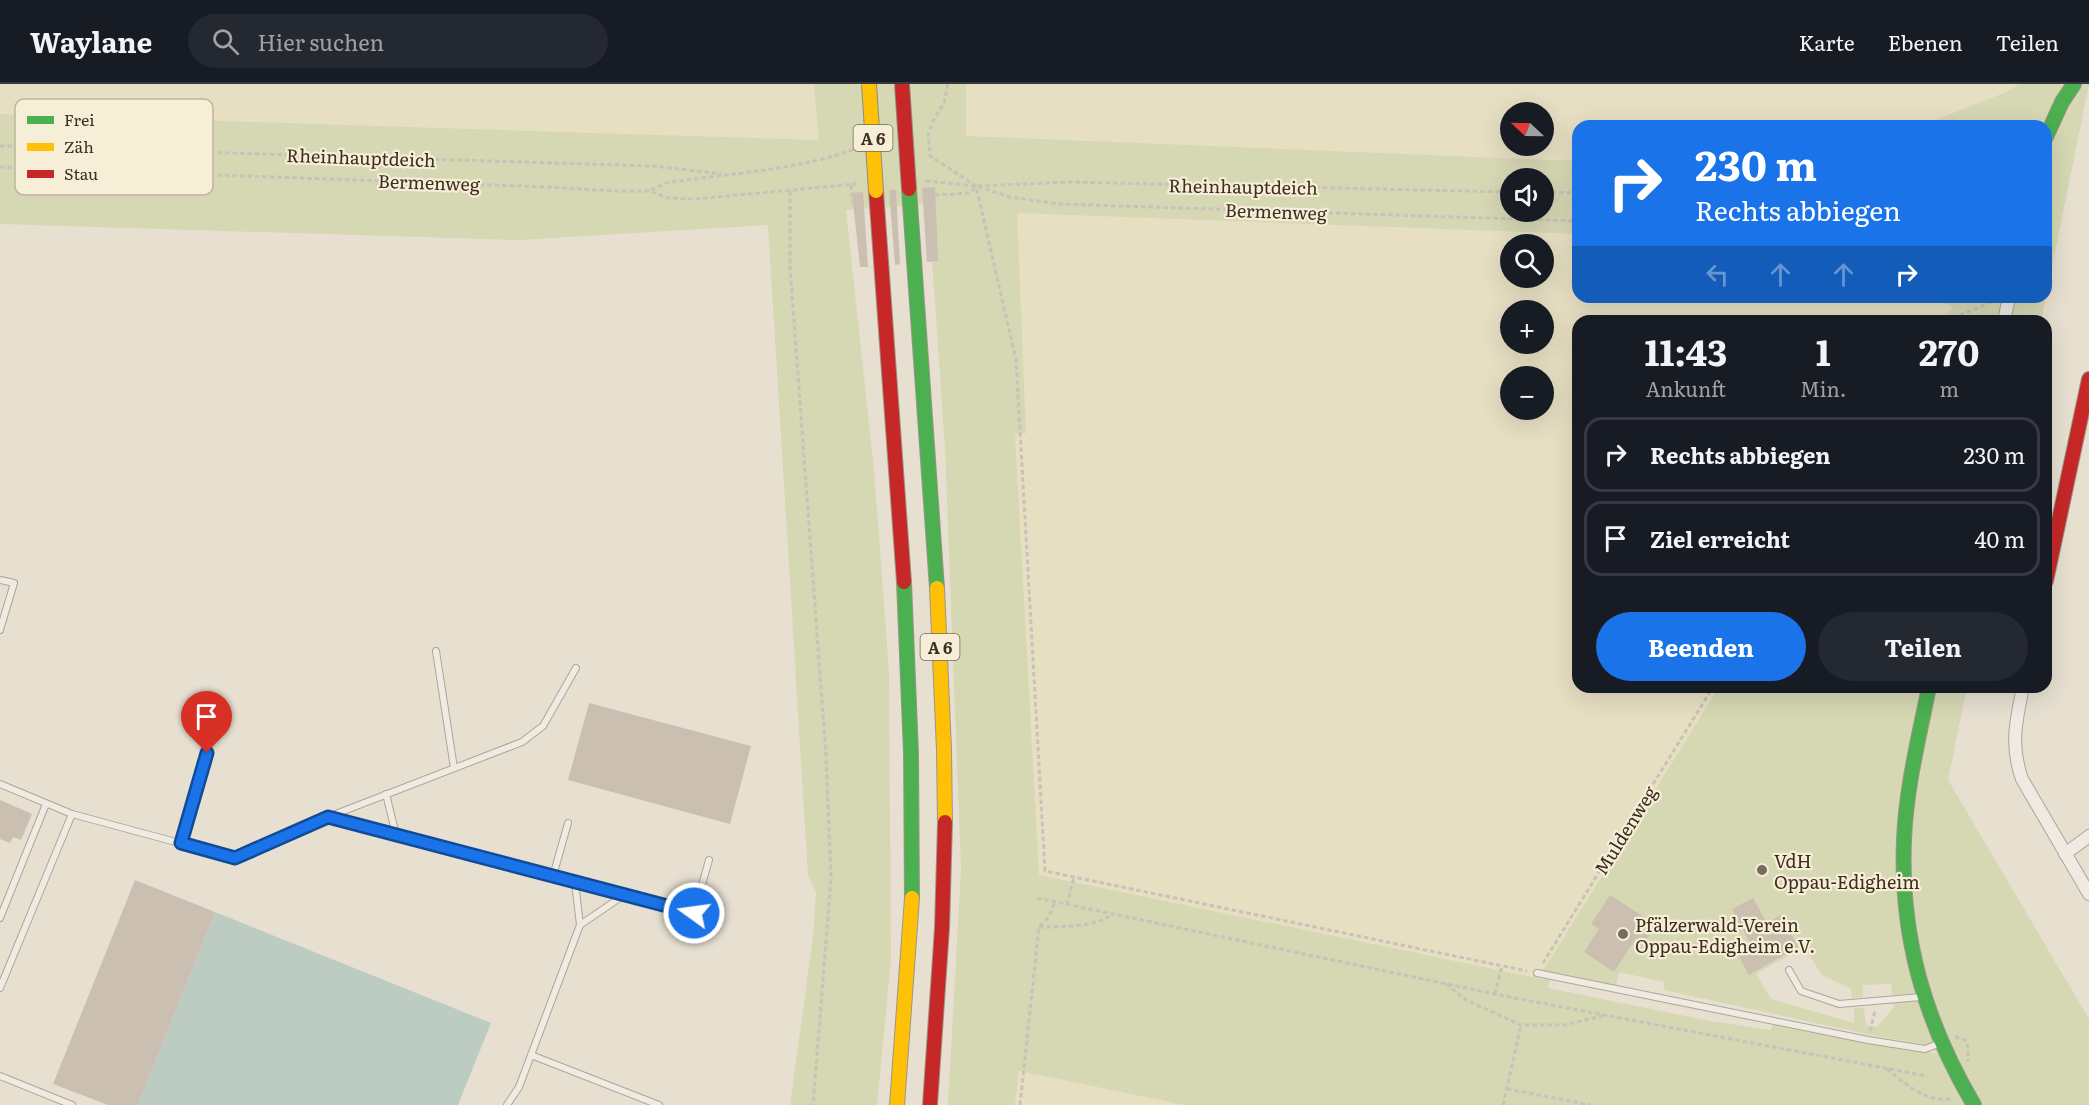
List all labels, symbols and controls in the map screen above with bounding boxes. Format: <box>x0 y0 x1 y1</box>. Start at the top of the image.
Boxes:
search box <box>188 14 608 68</box>
text: Waylane <box>30 20 152 62</box>
icon: search <box>209 25 242 58</box>
text: Hier suchen <box>257 25 384 58</box>
text: Karte <box>1799 26 1855 57</box>
text: Ebenen <box>1888 26 1963 57</box>
text: Teilen <box>1996 26 2059 57</box>
legend <box>15 99 213 195</box>
north arrow <box>1500 102 1554 156</box>
map controls <box>1500 102 1554 420</box>
text: Frei <box>64 107 95 131</box>
road number: A 6 <box>854 125 892 151</box>
text: 230 m <box>1695 132 1817 194</box>
text: Zäh <box>64 134 94 158</box>
street label: Rheinhauptdeich <box>286 141 436 173</box>
icon: right <box>1596 144 1674 222</box>
text: Stau <box>64 161 98 185</box>
street label: Bermenweg <box>378 167 481 197</box>
button: sound <box>1500 168 1554 222</box>
street label: Rheinhauptdeich <box>1168 171 1318 201</box>
text: Rechts abbiegen <box>1695 189 1901 229</box>
street label: Bermenweg <box>1225 196 1328 226</box>
button: search <box>1500 234 1554 288</box>
icon: left <box>1701 258 1734 291</box>
icon: ahead <box>1764 258 1797 291</box>
icon: ahead <box>1827 258 1860 291</box>
icon: right <box>1890 258 1923 291</box>
button: + <box>1500 300 1554 354</box>
text: 11:43 <box>1645 324 1727 377</box>
text: 1 <box>1816 324 1831 377</box>
text: 270 <box>1919 324 1979 377</box>
button: − <box>1500 366 1554 420</box>
text: Ankunft <box>1646 373 1726 403</box>
text: Min. <box>1800 373 1846 403</box>
text: m <box>1939 373 1959 403</box>
icon: right <box>1599 438 1632 471</box>
text: Rechts abbiegen <box>1650 438 1830 471</box>
text: 230 m <box>1963 438 2025 471</box>
icon: arrive <box>1599 522 1632 555</box>
text: Ziel erreicht <box>1650 522 1790 555</box>
text: 40 m <box>1974 522 2025 555</box>
button: Beenden <box>1596 612 1806 681</box>
button: Teilen <box>1818 612 2028 681</box>
road number: A 6 <box>920 634 960 660</box>
pin <box>181 691 232 753</box>
icon: arrive <box>190 700 223 733</box>
street label: Muldenweg <box>1587 780 1664 880</box>
place label: VdH Oppau-Edigheim <box>1774 847 1920 895</box>
marker: VdH Oppau-Edigheim <box>1755 863 1769 877</box>
position arrow <box>662 881 726 945</box>
place label: Pfälzerwald-Verein Oppau-Edigheim e.V. <box>1635 911 1815 959</box>
marker: Pfälzerwald-Verein Oppau-Edigheim e.V. <box>1616 927 1630 941</box>

